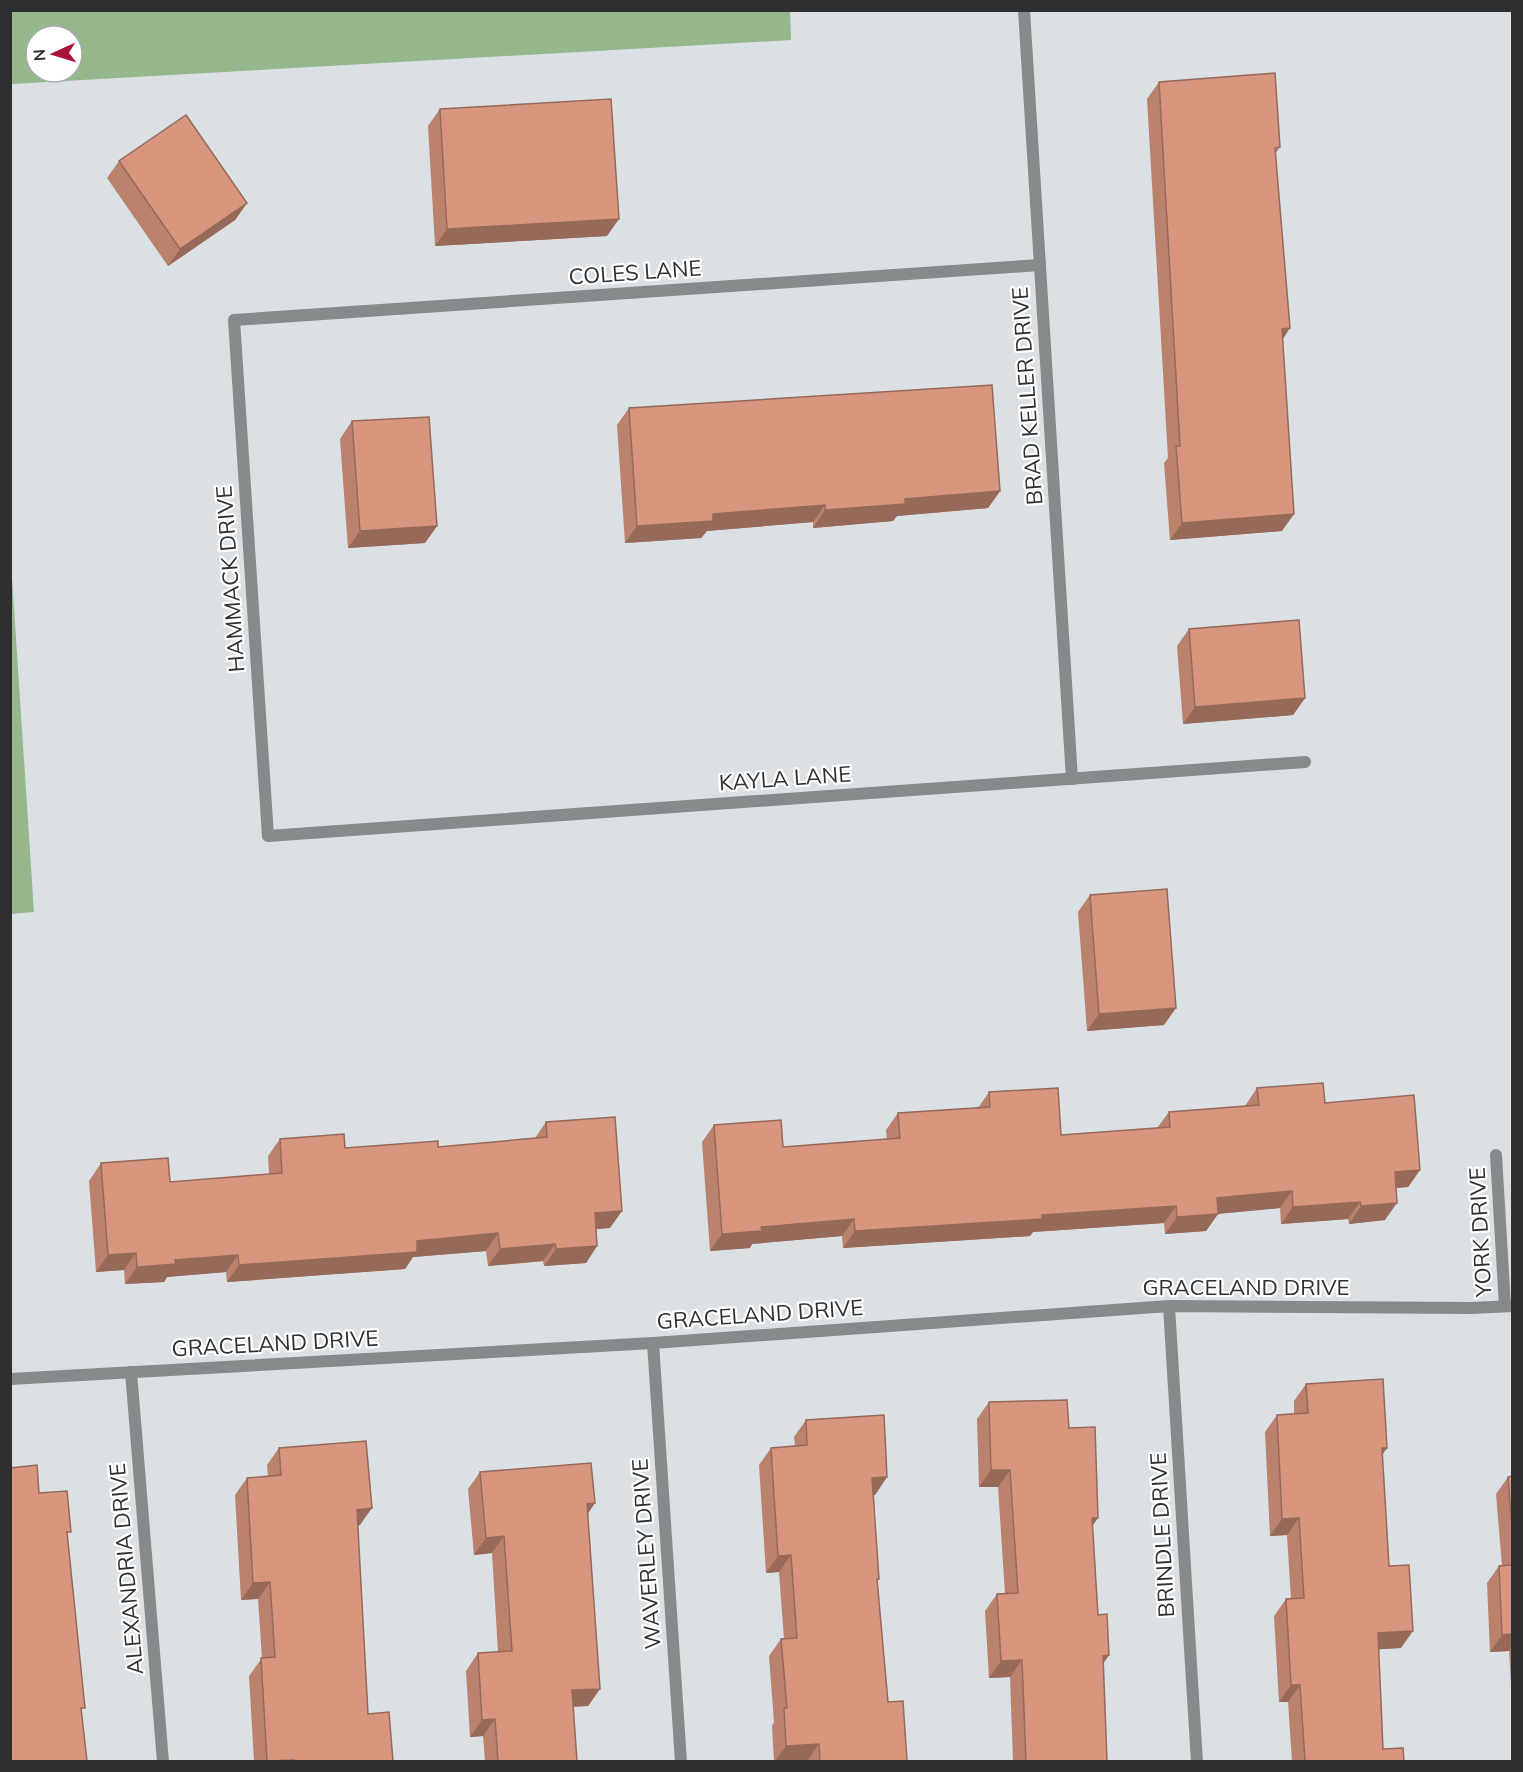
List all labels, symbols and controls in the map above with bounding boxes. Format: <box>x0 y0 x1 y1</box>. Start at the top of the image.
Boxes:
north arrow <box>24 24 84 84</box>
text: N <box>29 48 49 62</box>
street label: COLES LANE <box>568 253 702 291</box>
street label: BRAD KELLER DRIVE <box>1005 286 1049 506</box>
street label: HAMMACK DRIVE <box>210 485 250 673</box>
street label: KAYLA LANE <box>718 759 852 797</box>
street label: YORK DRIVE <box>1463 1166 1497 1299</box>
street label: GRACELAND DRIVE <box>1143 1273 1349 1301</box>
street label: GRACELAND DRIVE <box>656 1293 864 1335</box>
street label: GRACELAND DRIVE <box>171 1324 379 1362</box>
street label: BRINDLE DRIVE <box>1144 1452 1180 1618</box>
street label: WAVERLEY DRIVE <box>625 1458 667 1650</box>
street label: ALEXANDRIA DRIVE <box>103 1462 149 1676</box>

